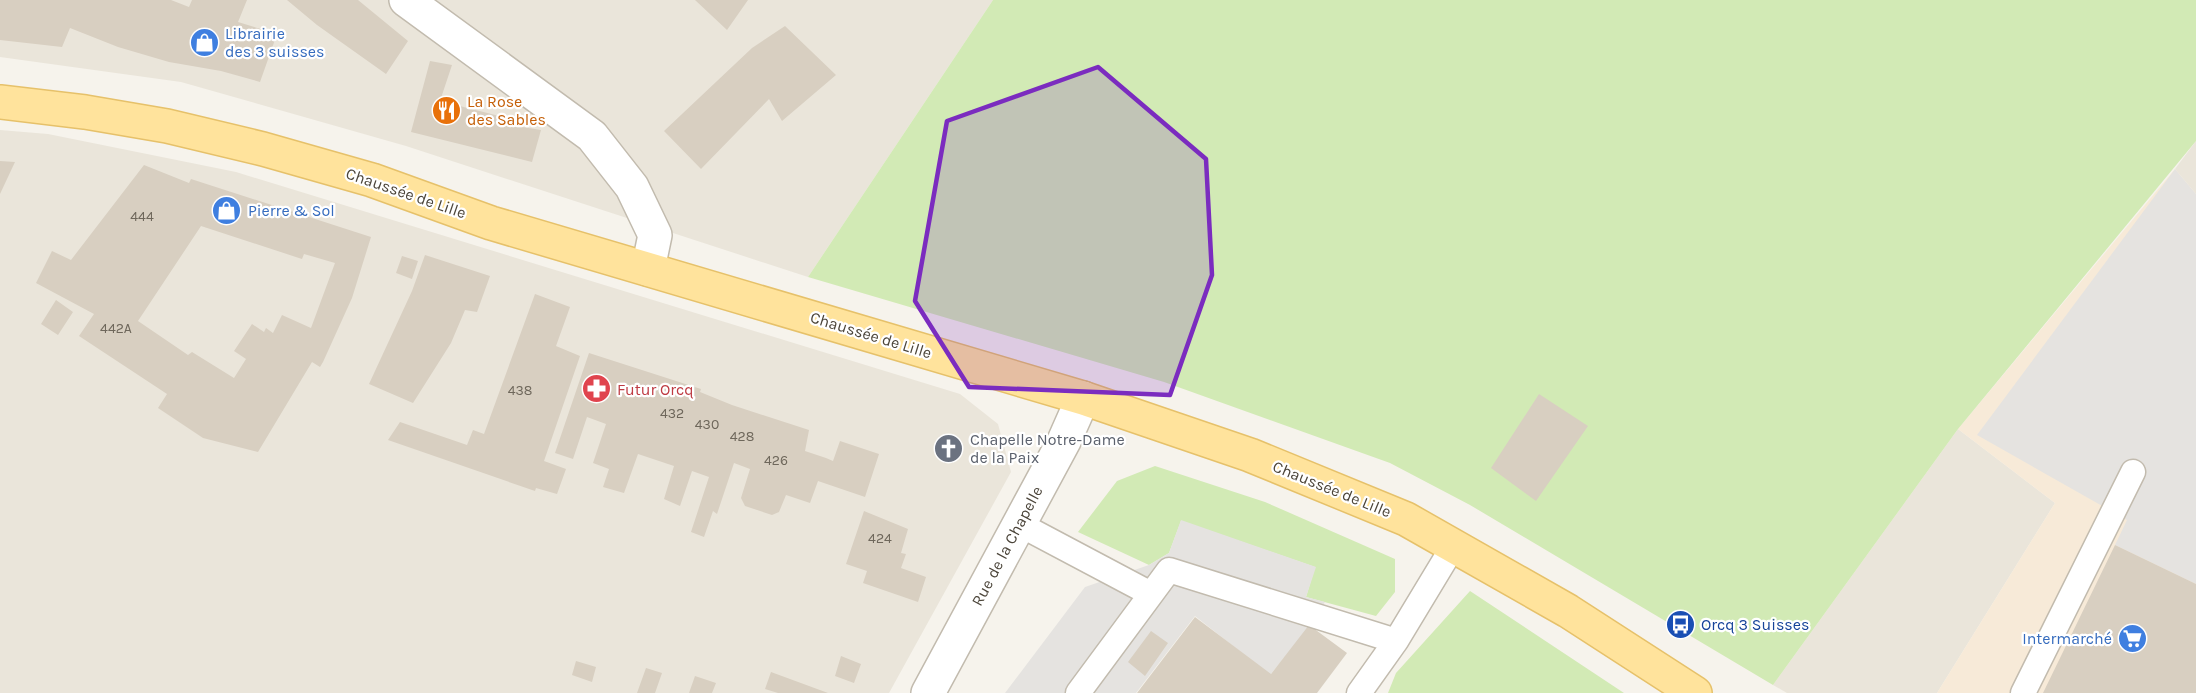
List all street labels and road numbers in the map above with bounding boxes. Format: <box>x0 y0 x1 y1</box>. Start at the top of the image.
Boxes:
street label: Chaussée de Lille <box>343 164 469 222</box>
street label: Chaussée de Lille <box>808 308 934 362</box>
street label: Chaussée de Lille <box>1270 457 1394 521</box>
street label: Rue de la Chapelle <box>967 483 1047 609</box>

